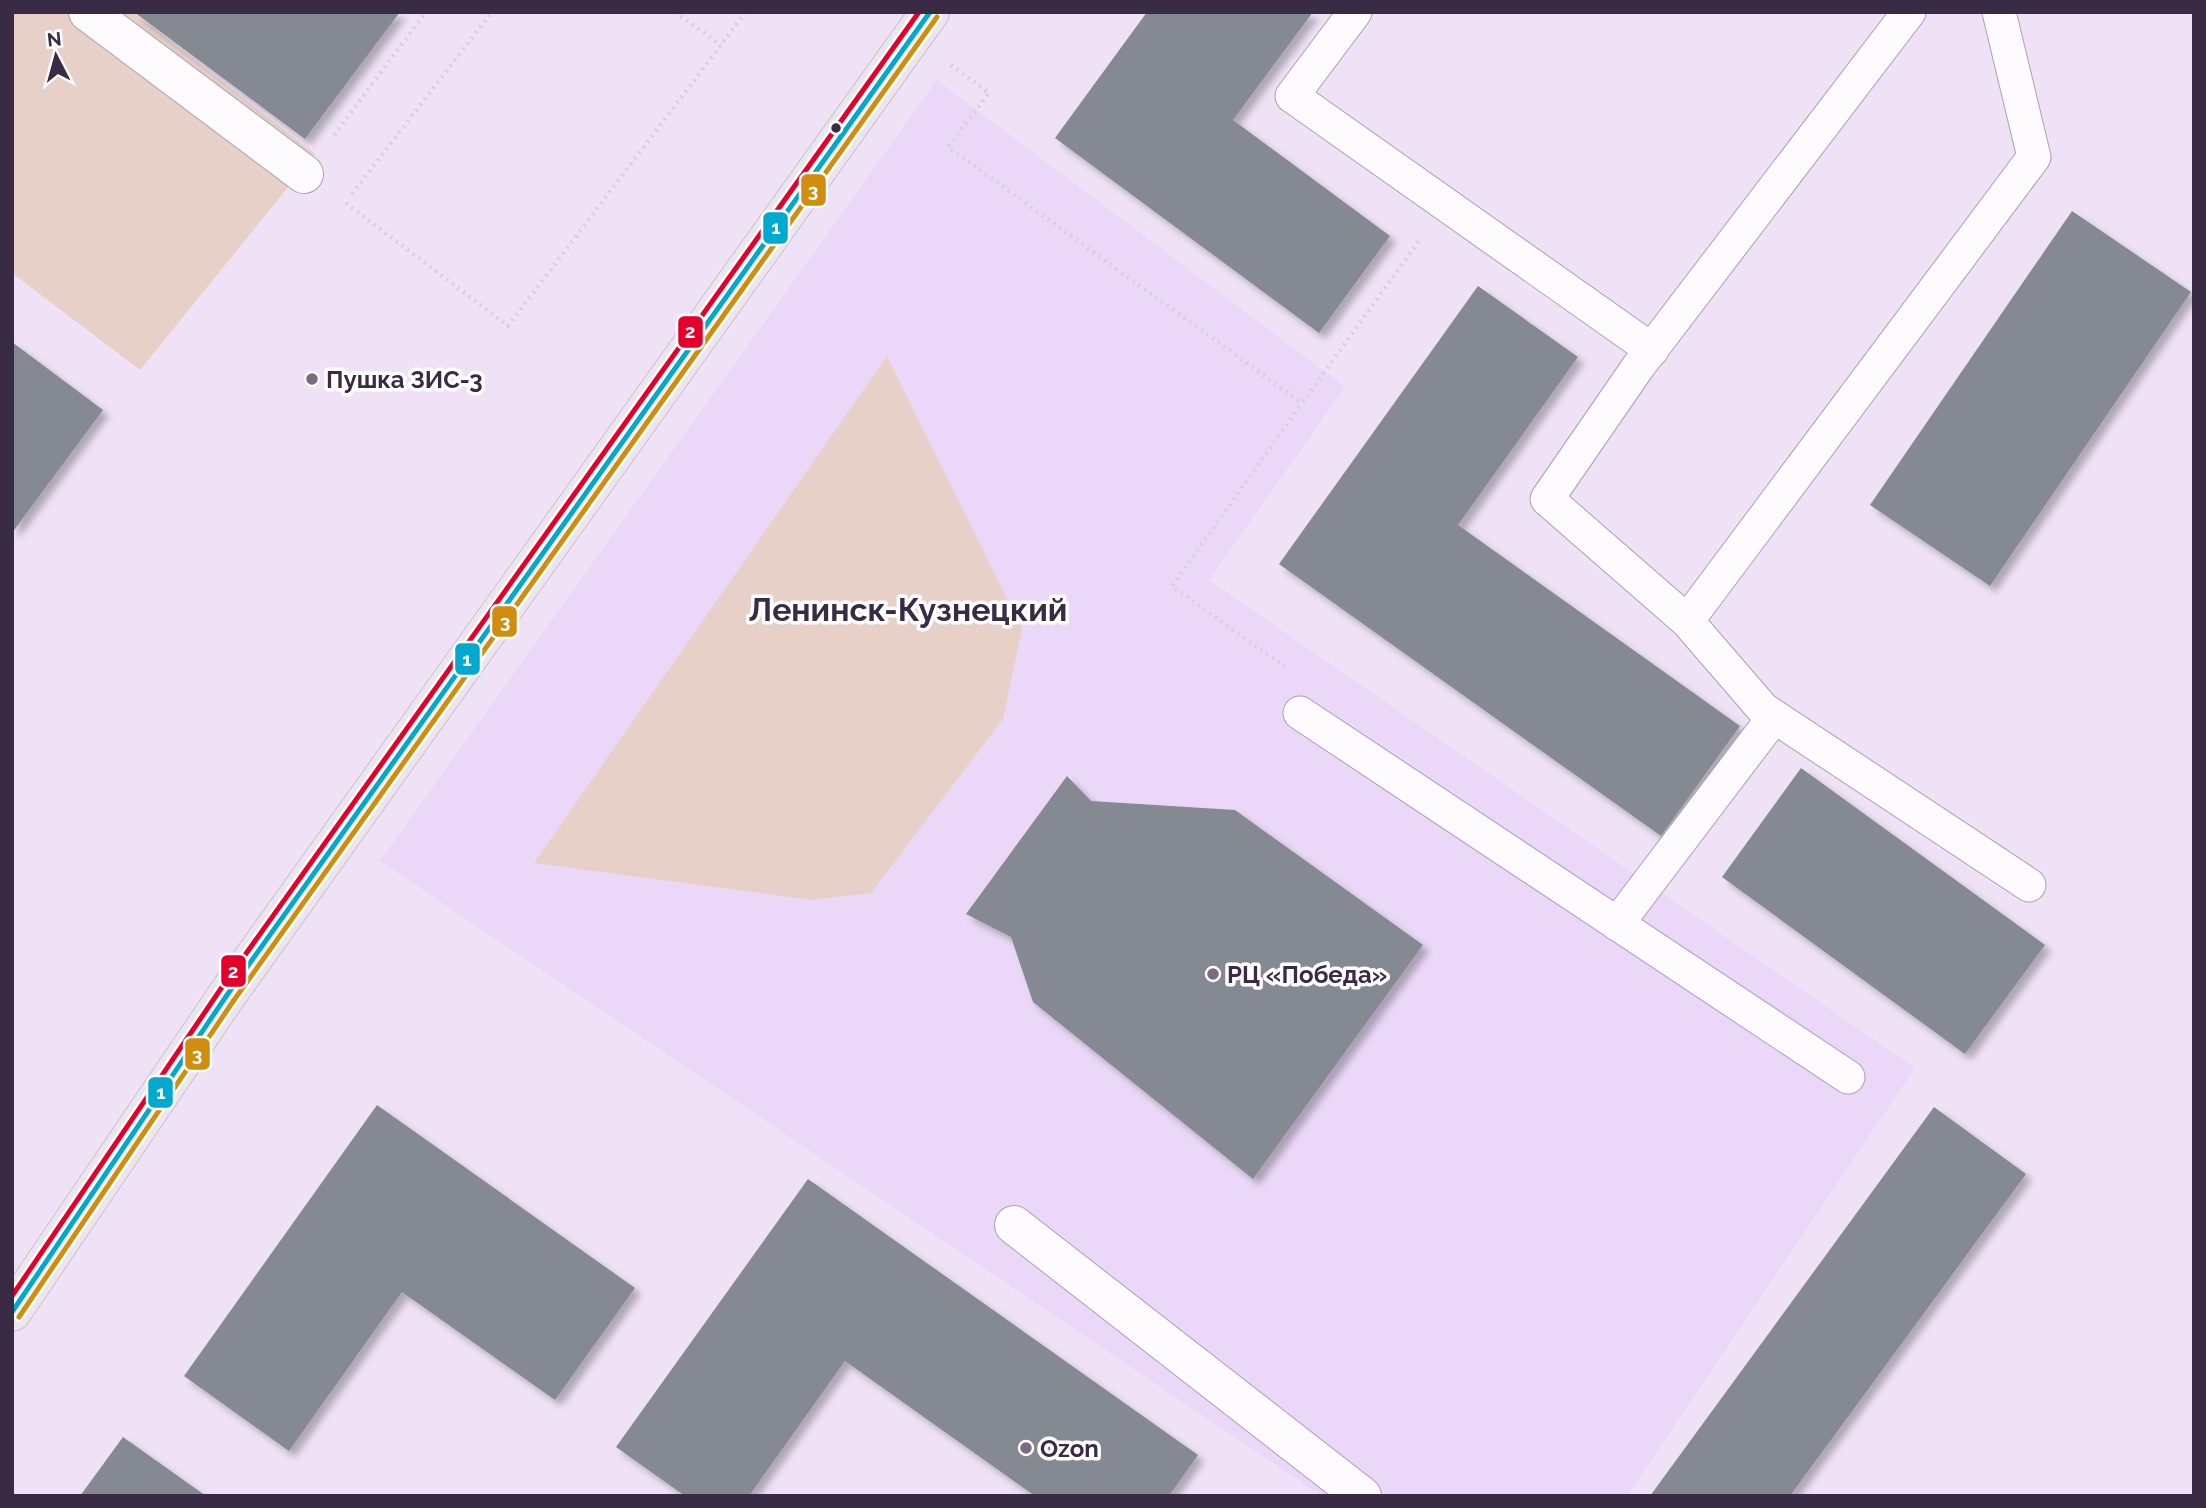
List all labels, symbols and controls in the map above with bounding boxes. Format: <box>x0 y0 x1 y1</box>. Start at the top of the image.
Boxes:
north arrow <box>21 21 91 91</box>
text: N <box>46 27 63 51</box>
unlabelled marker <box>829 121 843 135</box>
line badge: 3 <box>800 173 827 207</box>
text: 3 <box>808 179 818 201</box>
line badge: 1 <box>762 211 789 245</box>
text: 1 <box>771 216 781 238</box>
line badge: 2 <box>677 315 704 349</box>
text: 2 <box>685 320 695 342</box>
place label: Пушка ЗИС-3 <box>326 365 483 394</box>
marker: Пушка ЗИС-3 <box>304 371 320 387</box>
district label: Ленинск-Кузнецкий <box>749 591 1067 628</box>
line badge: 3 <box>491 605 518 638</box>
text: 3 <box>500 610 510 632</box>
line badge: 1 <box>454 642 481 676</box>
text: 1 <box>462 648 472 670</box>
line badge: 2 <box>220 954 247 988</box>
text: 2 <box>228 960 238 982</box>
place label: РЦ «Победа» <box>1227 960 1387 989</box>
marker: РЦ «Победа» <box>1205 966 1221 982</box>
line badge: 3 <box>184 1037 211 1071</box>
text: 3 <box>192 1043 202 1065</box>
line badge: 1 <box>147 1076 174 1109</box>
text: 1 <box>156 1081 166 1103</box>
place label: Ozon <box>1040 1434 1099 1463</box>
marker: Ozon <box>1018 1440 1034 1456</box>

